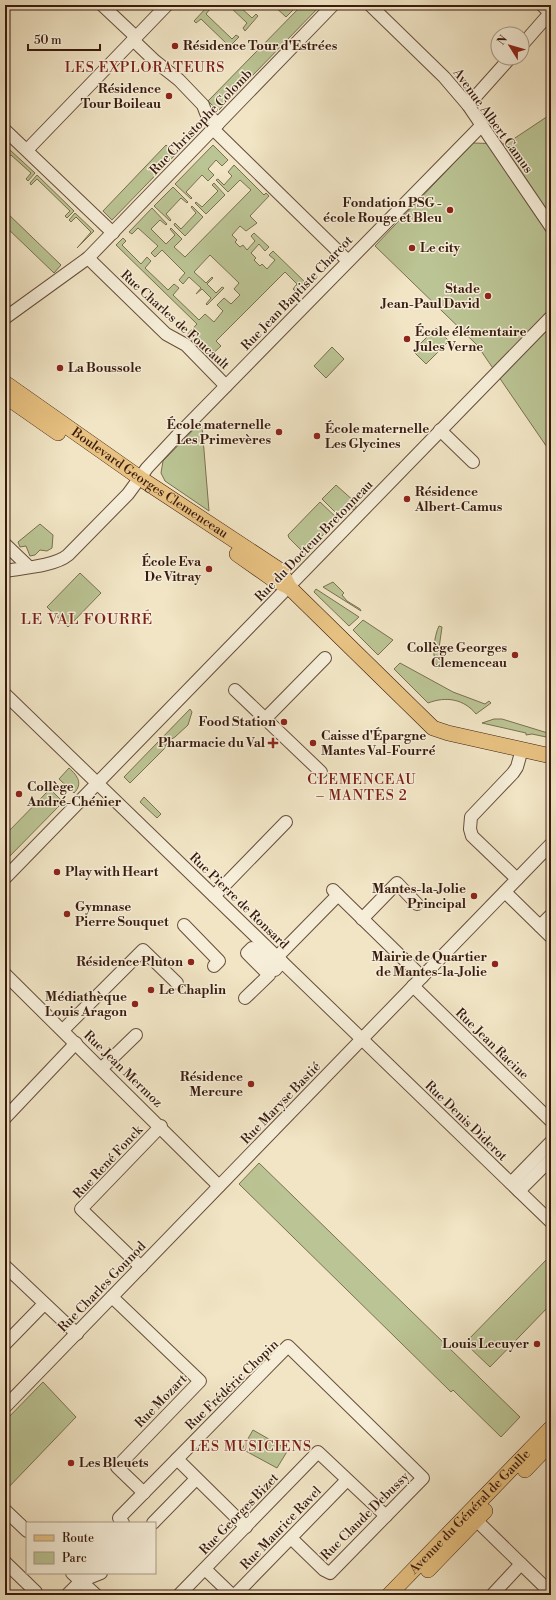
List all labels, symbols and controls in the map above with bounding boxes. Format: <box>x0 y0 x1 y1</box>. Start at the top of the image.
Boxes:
scale bar <box>28 26 100 52</box>
north arrow <box>490 26 530 66</box>
text: 50 m <box>34 33 62 48</box>
text: N <box>495 33 511 48</box>
place label: Résidence Tour d'Estrées <box>183 38 338 54</box>
marker: Résidence Tour d'Estrées <box>170 41 180 51</box>
district label: LES EXPLORATEURS <box>65 59 225 77</box>
street label: Avenue Albert Camus <box>449 65 537 177</box>
street label: Rue Christophe Colomb <box>146 66 256 178</box>
place label: Résidence Tour Boileau <box>81 81 161 112</box>
marker: Résidence Tour Boileau <box>164 91 174 101</box>
place label: Fondation PSG - école Rouge et Bleu <box>323 195 442 226</box>
marker: Fondation PSG - école Rouge et Bleu <box>445 205 455 215</box>
street label: Rue Jean Baptiste Charcot <box>238 232 356 354</box>
place label: Le city <box>420 240 460 256</box>
marker: Le city <box>407 243 417 253</box>
street label: Rue Charles de Foucault <box>117 267 233 373</box>
place label: Stade Jean-Paul David <box>380 281 480 312</box>
marker: Stade Jean-Paul David <box>483 291 493 301</box>
place label: École élémentaire Jules Verne <box>413 323 526 355</box>
marker: École élémentaire Jules Verne <box>402 334 412 344</box>
place label: La Boussole <box>68 360 141 376</box>
marker: La Boussole <box>55 363 65 373</box>
place label: École maternelle Les Primevères <box>167 416 271 448</box>
place label: École maternelle Les Glycines <box>325 420 429 452</box>
street label: Boulevard Georges Clemenceau <box>68 424 231 542</box>
marker: École maternelle Les Primevères <box>274 427 284 437</box>
marker: École maternelle Les Glycines <box>312 431 322 441</box>
street label: Rue du Docteur Bretonneau <box>252 476 377 605</box>
place label: Résidence Albert-Camus <box>414 484 503 515</box>
marker: Résidence Albert-Camus <box>402 494 412 504</box>
place label: École Eva De Vitray <box>142 553 202 585</box>
marker: École Eva De Vitray <box>204 564 214 574</box>
district label: LE VAL FOURRÉ <box>21 609 153 629</box>
place label: Collège Georges Clemenceau <box>407 640 507 671</box>
marker: Collège Georges Clemenceau <box>510 650 520 660</box>
place label: Food Station <box>198 714 276 730</box>
marker: Food Station <box>279 717 289 727</box>
place label: Caisse d'Épargne Mantes Val-Fourré <box>321 727 435 759</box>
place label: Pharmacie du Val <box>158 735 266 751</box>
marker: Pharmacie du Val <box>268 738 278 748</box>
marker: Caisse d'Épargne Mantes Val-Fourré <box>308 738 318 748</box>
district label: CLEMENCEAU – MANTES 2 <box>307 771 417 805</box>
place label: Collège André-Chénier <box>26 779 122 810</box>
marker: Collège André-Chénier <box>14 789 24 799</box>
street label: Rue Pierre de Ronsard <box>186 849 292 953</box>
place label: Play with Heart <box>65 864 159 880</box>
marker: Play with Heart <box>52 867 62 877</box>
place label: Mantes-la-Jolie Principal <box>372 881 467 912</box>
marker: Mantes-la-Jolie Principal <box>469 891 479 901</box>
place label: Gymnase Pierre Souquet <box>75 899 169 930</box>
marker: Gymnase Pierre Souquet <box>62 909 72 919</box>
place label: Mairie de Quartier de Mantes-la-Jolie <box>372 949 487 980</box>
place label: Résidence Pluton <box>76 954 183 970</box>
marker: Résidence Pluton <box>186 957 196 967</box>
marker: Mairie de Quartier de Mantes-la-Jolie <box>490 959 500 969</box>
place label: Le Chaplin <box>159 982 226 998</box>
marker: Le Chaplin <box>146 985 156 995</box>
place label: Médiathèque Louis Aragon <box>45 989 127 1020</box>
marker: Médiathèque Louis Aragon <box>130 999 140 1009</box>
street label: Rue Jean Racine <box>452 1005 532 1083</box>
street label: Rue Jean Mermoz <box>80 1027 166 1111</box>
street label: Rue Maryse Bastié <box>238 1058 325 1147</box>
place label: Résidence Mercure <box>180 1069 243 1100</box>
street label: Rue Denis Diderot <box>421 1078 511 1165</box>
marker: Résidence Mercure <box>246 1079 256 1089</box>
street label: Rue René Fonck <box>70 1121 147 1202</box>
street label: Rue Charles Gounod <box>55 1238 150 1336</box>
street label: Rue Frédéric Chopin <box>182 1336 282 1433</box>
place label: Louis Lecuyer <box>442 1336 529 1352</box>
marker: Louis Lecuyer <box>532 1339 542 1349</box>
street label: Rue Mozart <box>132 1371 191 1431</box>
district label: LES MUSICIENS <box>190 1438 312 1456</box>
street label: Avenue du Général de Gaulle <box>405 1446 534 1578</box>
place label: Les Bleuets <box>79 1455 149 1471</box>
marker: Les Bleuets <box>66 1458 76 1468</box>
street label: Rue Claude Debussy <box>317 1468 413 1564</box>
street label: Rue Georges Bizet <box>196 1470 282 1558</box>
street label: Rue Maurice Ravel <box>237 1483 325 1573</box>
legend <box>26 1522 156 1574</box>
text: Route <box>62 1531 94 1546</box>
text: Parc <box>62 1551 87 1566</box>

